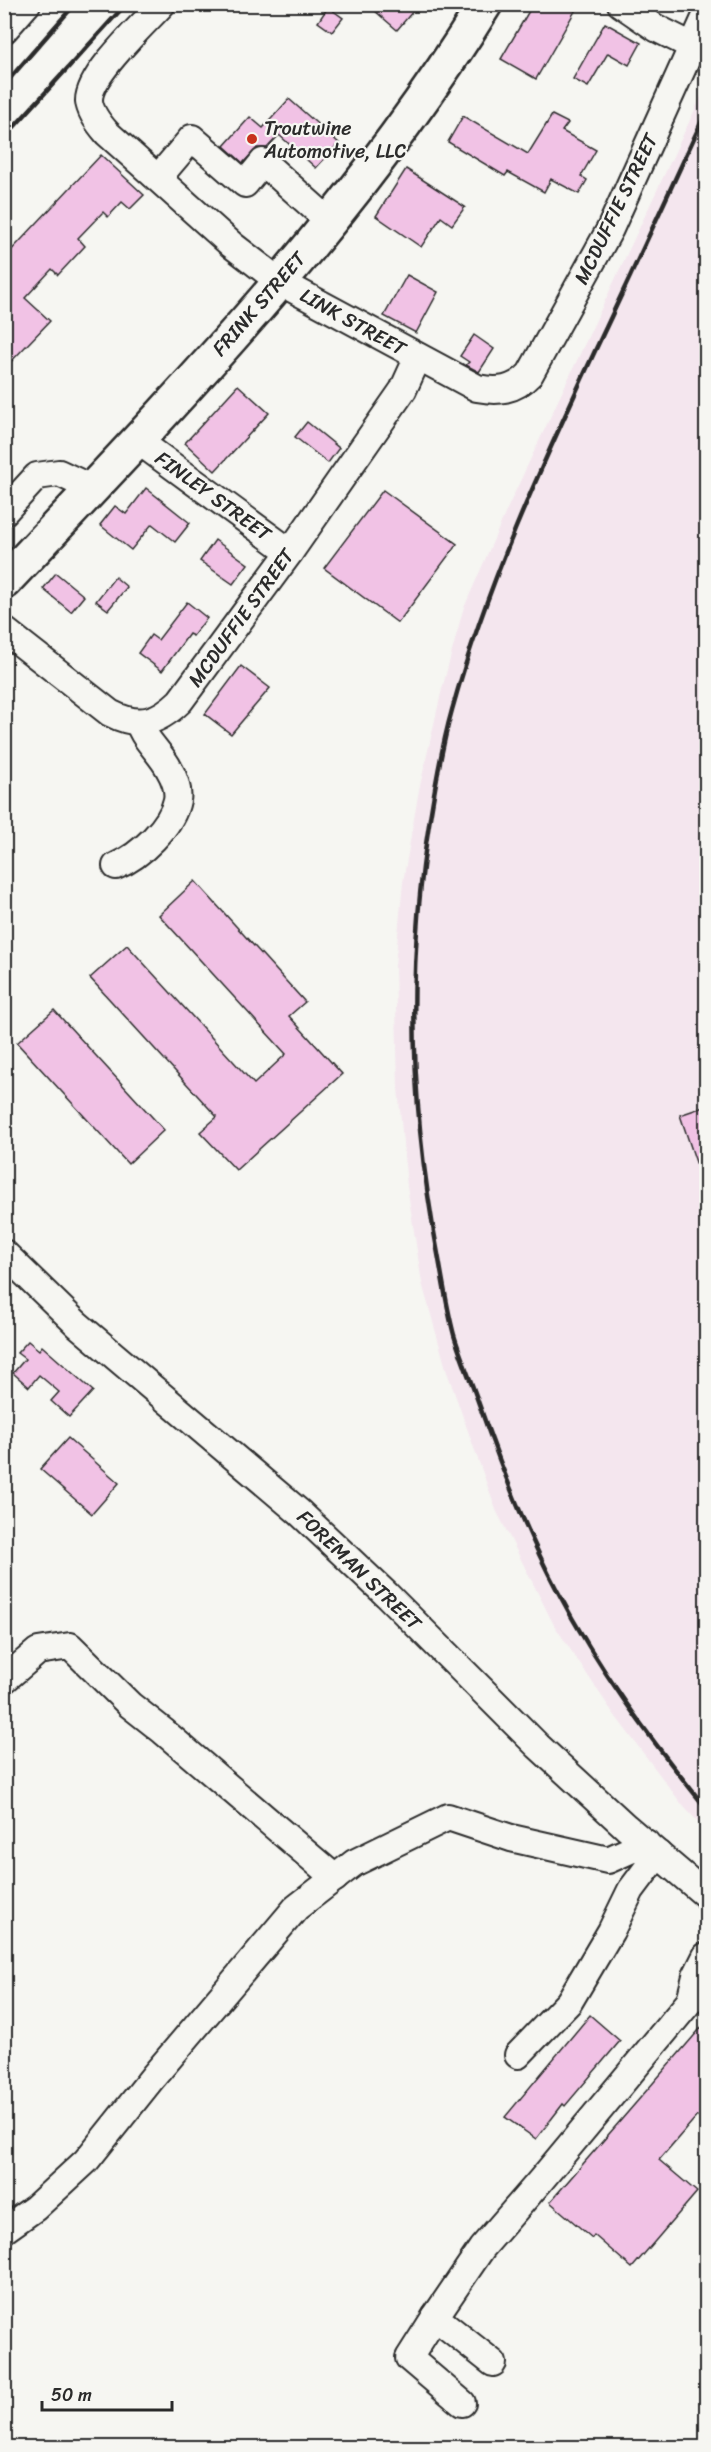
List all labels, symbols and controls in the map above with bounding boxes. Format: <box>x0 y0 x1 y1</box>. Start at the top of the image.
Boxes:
place label: Troutwine Automotive, LLC <box>263 111 406 169</box>
street label: MCDUFFIE STREET <box>564 127 668 291</box>
marker: Troutwine Automotive, LLC <box>245 132 259 146</box>
street label: FRINK STREET <box>203 242 316 364</box>
street label: LINK STREET <box>293 278 414 367</box>
street label: FINLEY STREET <box>147 442 280 551</box>
street label: MCDUFFIE STREET <box>179 540 304 695</box>
street label: FOREMAN STREET <box>288 1501 431 1640</box>
scale bar <box>42 2374 172 2412</box>
text: 50 m <box>51 2379 92 2411</box>

